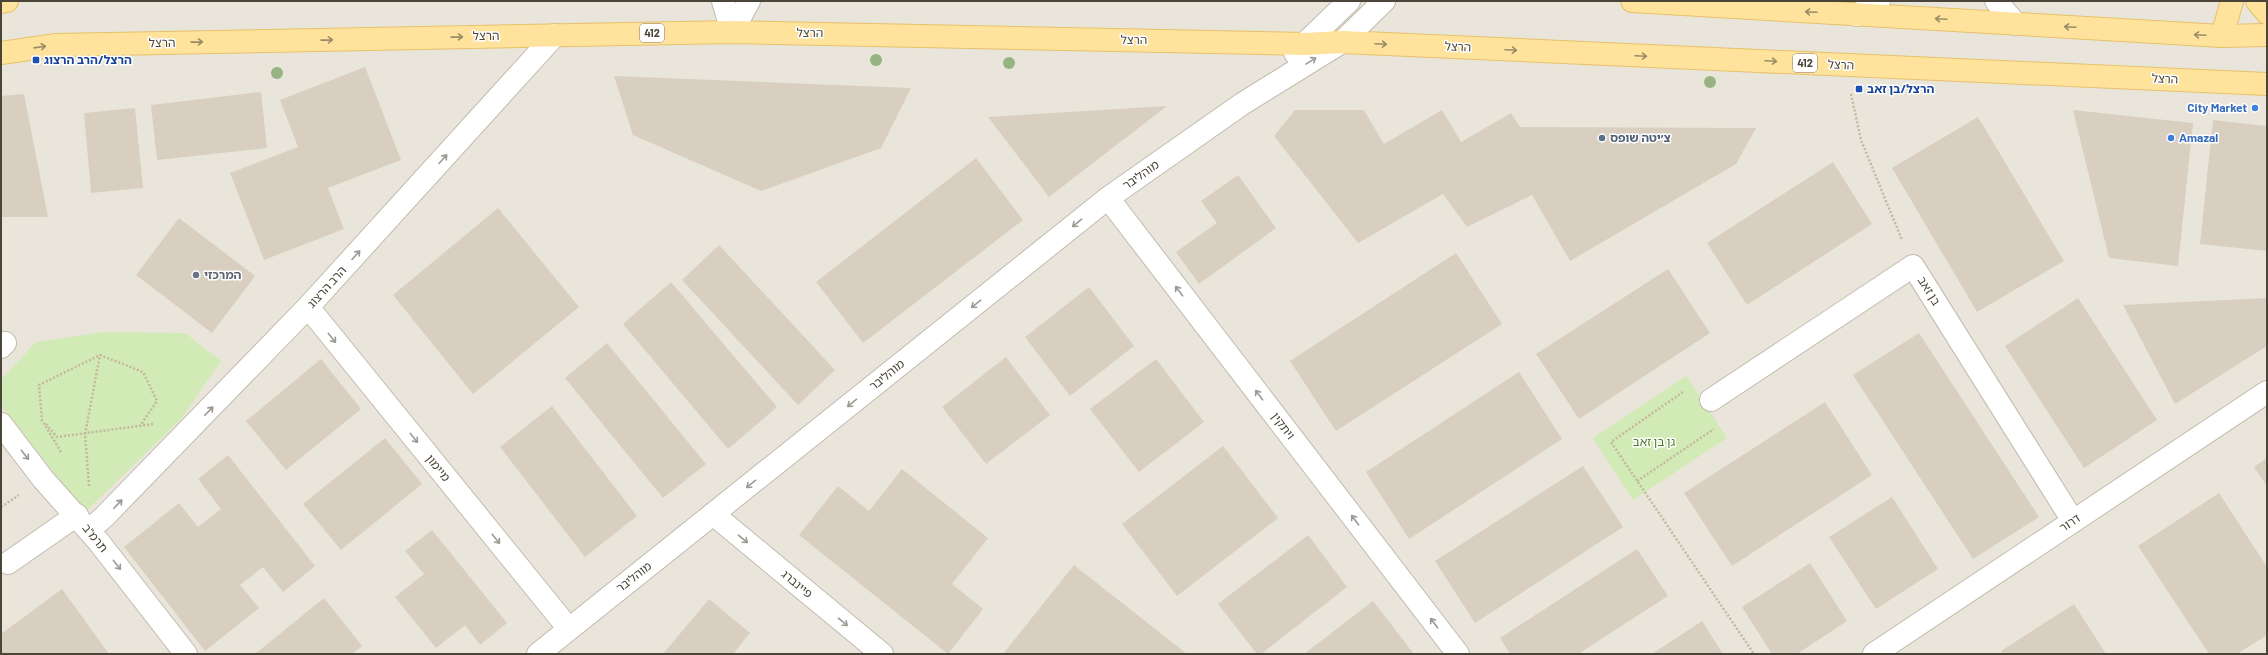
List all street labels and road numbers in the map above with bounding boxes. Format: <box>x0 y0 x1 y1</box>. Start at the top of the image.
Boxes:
road number: 412 <box>640 24 664 42</box>
street label: הרצל <box>797 25 824 39</box>
street label: הרצל <box>472 28 499 42</box>
street label: הרצל <box>1121 32 1148 46</box>
street label: הרצל <box>148 35 175 49</box>
street label: הרצל <box>1444 38 1472 54</box>
road number: 412 <box>1793 54 1817 72</box>
street label: הרצל <box>1827 56 1855 72</box>
street label: הרצל <box>2151 70 2179 86</box>
street label: מוהליבר <box>1120 157 1161 192</box>
street label: הרב הרצוג <box>304 263 349 310</box>
street label: בן זאב <box>1916 273 1944 308</box>
street label: מוהליבר <box>866 356 907 393</box>
street label: ויתקין <box>1269 409 1298 442</box>
street label: מיימון <box>424 451 454 484</box>
street label: דרור <box>2056 510 2083 534</box>
street label: תרמ"ב <box>80 520 111 554</box>
street label: מוהליבר <box>613 558 654 594</box>
street label: פיינברג <box>779 566 816 600</box>

